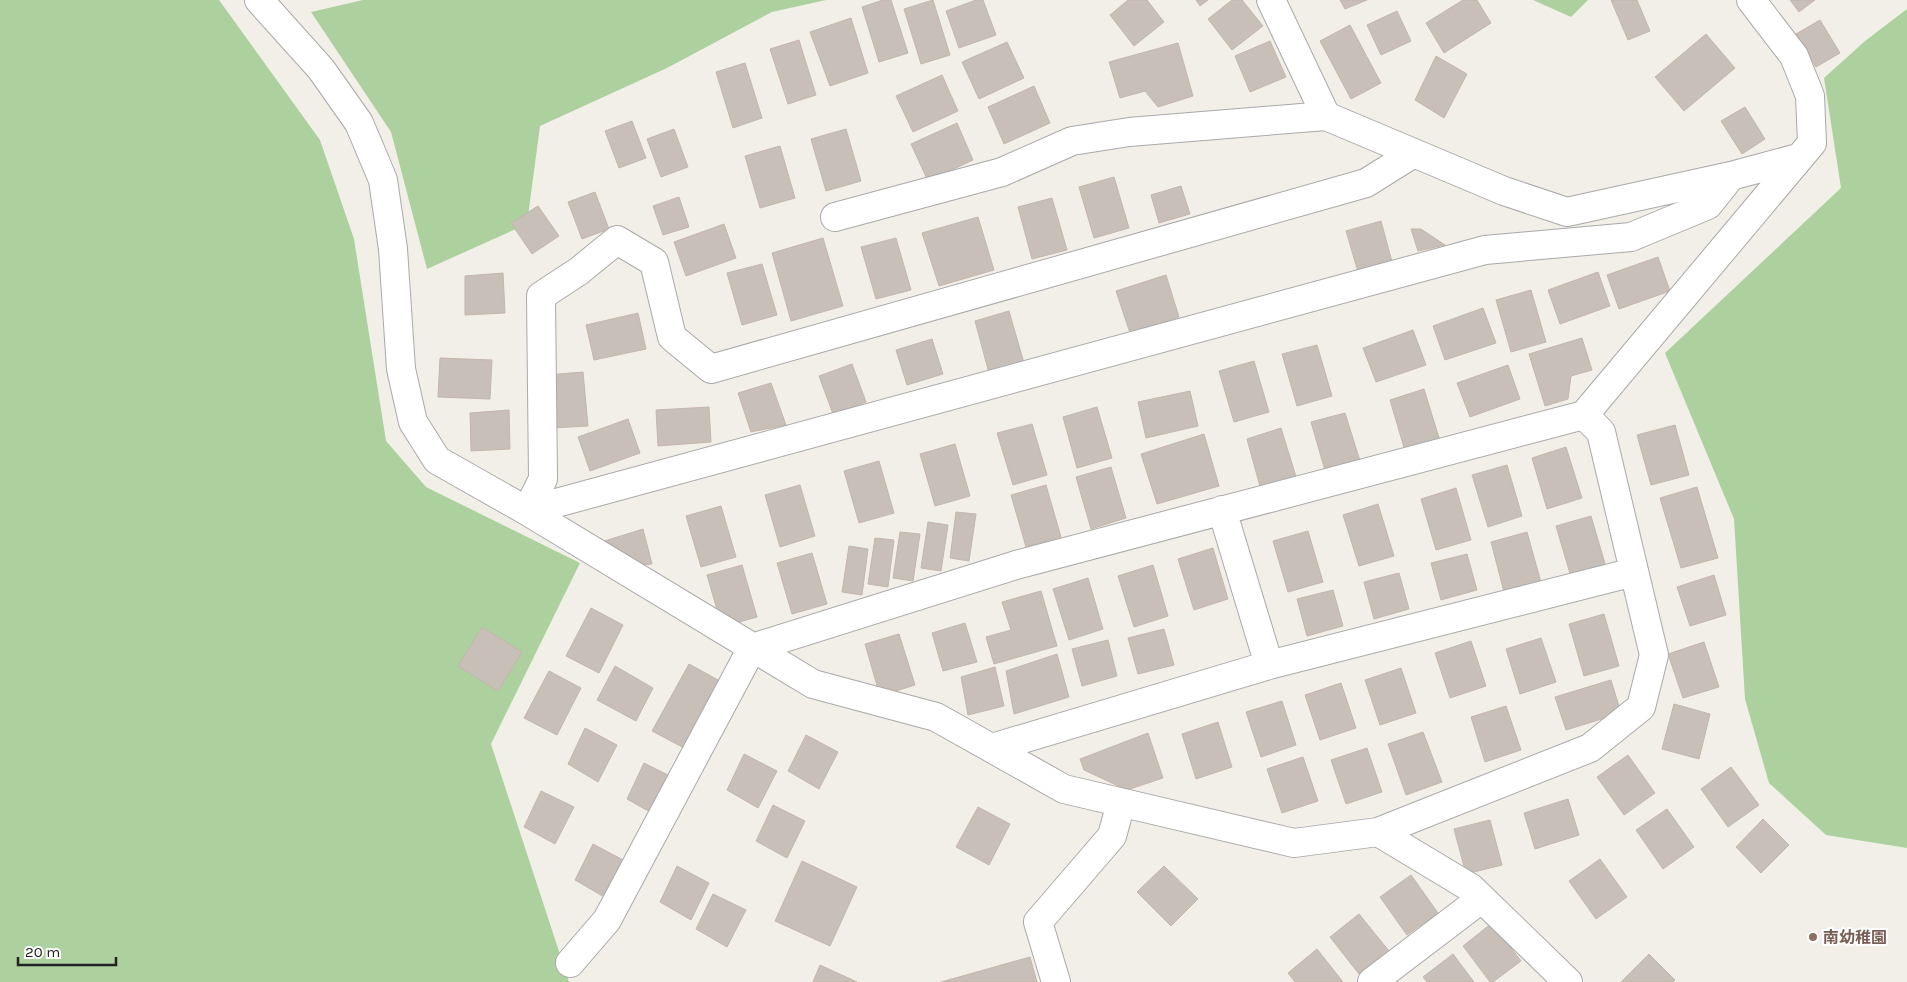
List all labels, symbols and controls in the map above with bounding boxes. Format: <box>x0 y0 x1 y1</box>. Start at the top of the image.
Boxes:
place label: 南幼稚園 <box>1823 928 1887 947</box>
marker: 南幼稚園 <box>1807 931 1819 943</box>
scale bar <box>18 934 115 966</box>
text: 20 m <box>25 943 60 961</box>

